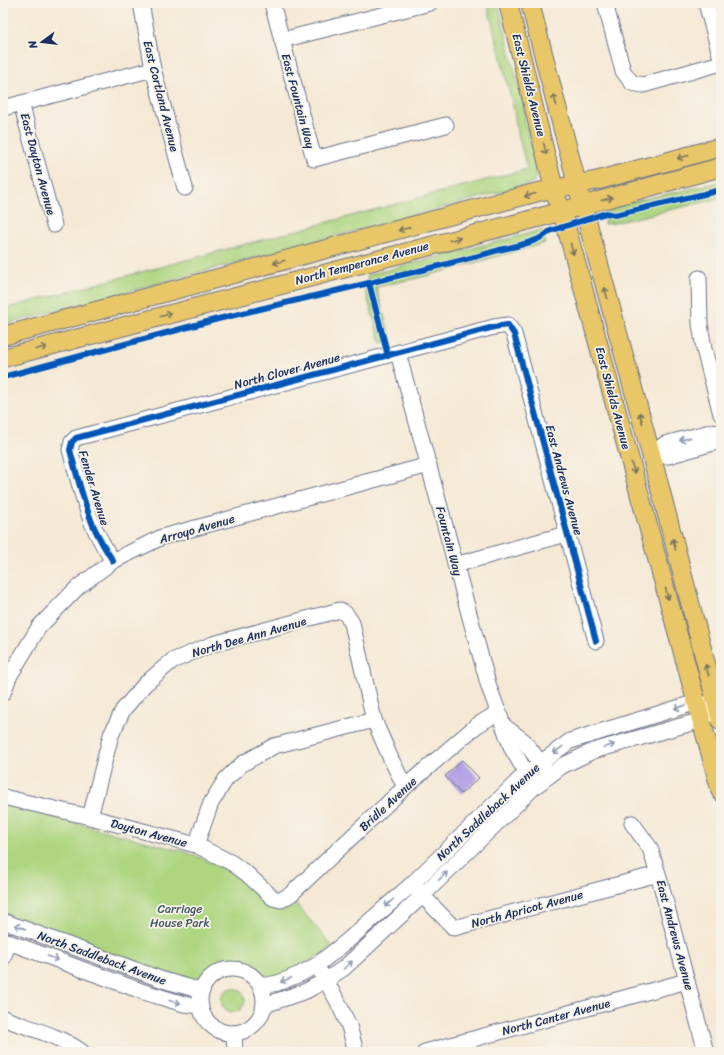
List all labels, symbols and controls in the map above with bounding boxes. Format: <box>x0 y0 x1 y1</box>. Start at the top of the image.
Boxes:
north arrow <box>22 22 62 62</box>
street label: East Shields Avenue <box>506 31 552 139</box>
text: N <box>23 38 43 52</box>
street label: East Cortland Avenue <box>137 38 186 154</box>
street label: East Fountain Way <box>275 51 321 152</box>
one-way arrow <box>551 94 558 107</box>
street label: East Dayton Avenue <box>14 110 62 218</box>
one-way arrow <box>541 143 549 156</box>
one-way arrow <box>677 154 690 161</box>
one-way arrow <box>524 191 537 199</box>
one-way arrow <box>601 195 614 202</box>
one-way arrow <box>398 226 411 233</box>
street label: North Temperance Avenue <box>293 235 431 291</box>
one-way arrow <box>448 235 461 242</box>
one-way arrow <box>569 242 576 255</box>
one-way arrow <box>273 259 286 267</box>
one-way arrow <box>602 287 610 300</box>
one-way arrow <box>160 310 173 318</box>
one-way arrow <box>34 344 47 351</box>
street label: East Shields Avenue <box>589 344 637 452</box>
street label: North Clover Avenue <box>231 346 343 396</box>
one-way arrow <box>637 412 644 425</box>
street label: East Andrews Avenue <box>539 422 589 538</box>
one-way arrow <box>678 436 691 443</box>
street label: Fender Avenue <box>72 447 116 529</box>
one-way arrow <box>630 462 637 475</box>
street label: Fountain Way <box>429 504 469 579</box>
street label: Arroyo Avenue <box>156 508 237 551</box>
one-way arrow <box>670 538 678 551</box>
one-way arrow <box>664 587 671 600</box>
street label: North Dee Ann Avenue <box>189 610 309 664</box>
one-way arrow <box>703 663 711 676</box>
one-way arrow <box>673 704 686 711</box>
one-way arrow <box>603 742 616 749</box>
one-way arrow <box>552 746 563 754</box>
street label: North Saddleback Avenue <box>431 758 545 866</box>
street label: Bridle Avenue <box>354 771 422 837</box>
street label: Dayton Avenue <box>108 812 190 854</box>
one-way arrow <box>438 871 448 881</box>
street label: East Andrews Avenue <box>650 877 700 993</box>
street label: North Apricot Avenue <box>468 883 586 935</box>
park label: Carriage House Park <box>150 898 210 934</box>
one-way arrow <box>384 899 395 908</box>
one-way arrow <box>14 923 26 931</box>
street label: North Saddleback Avenue <box>34 924 170 992</box>
one-way arrow <box>46 955 58 963</box>
one-way arrow <box>342 960 353 969</box>
one-way arrow <box>280 977 292 985</box>
street label: North Canter Avenue <box>499 992 613 1042</box>
one-way arrow <box>168 998 181 1006</box>

